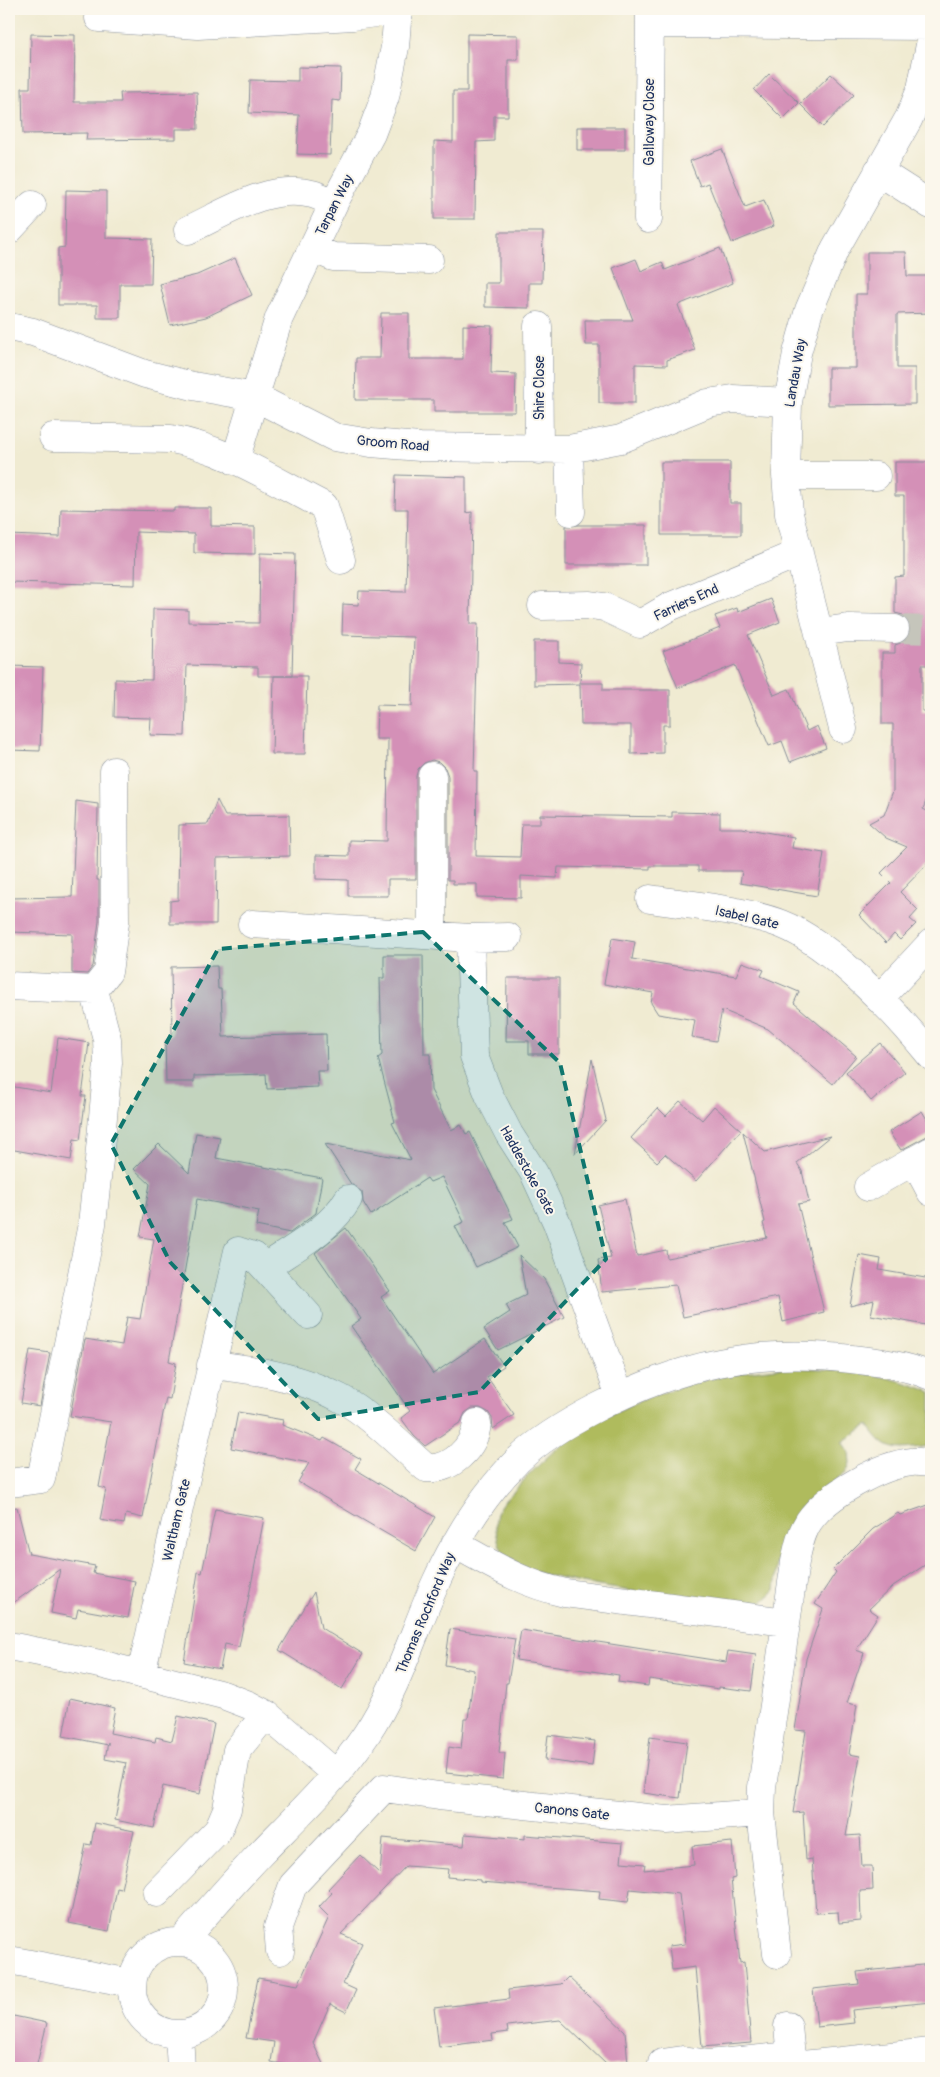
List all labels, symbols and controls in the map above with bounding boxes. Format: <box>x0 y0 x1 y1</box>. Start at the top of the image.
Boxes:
street label: Galloway Close <box>641 78 658 166</box>
street label: Tarpan Way <box>312 172 357 239</box>
street label: Landau Way <box>781 337 810 409</box>
street label: Shire Close <box>531 356 548 420</box>
street label: Groom Road <box>356 432 430 455</box>
street label: Farriers End <box>651 580 722 625</box>
street label: Isabel Gate <box>713 902 780 933</box>
street label: Haddestoke Gate <box>496 1123 559 1218</box>
street label: Waltham Gate <box>159 1477 194 1563</box>
street label: Thomas Rochford Way <box>392 1550 459 1677</box>
street label: Canons Gate <box>534 1799 610 1824</box>

